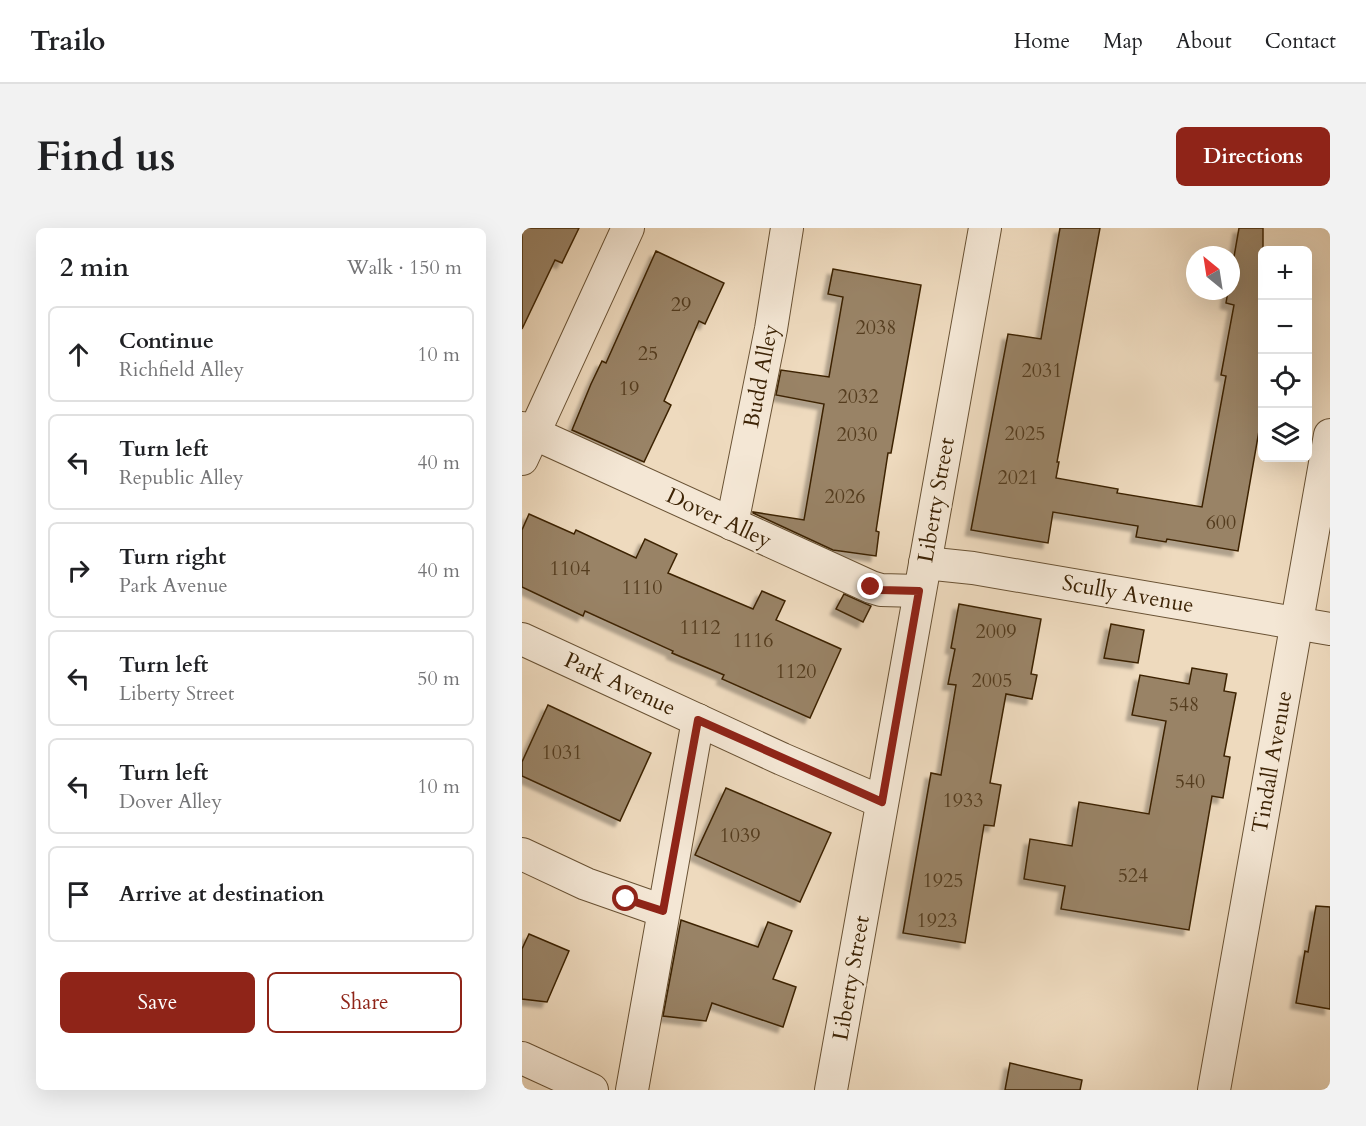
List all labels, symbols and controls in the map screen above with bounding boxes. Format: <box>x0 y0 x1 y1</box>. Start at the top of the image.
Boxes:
text: Trailo <box>30 22 105 60</box>
text: Home <box>1014 27 1070 56</box>
text: Map <box>1103 27 1143 56</box>
text: About <box>1176 27 1232 56</box>
text: Contact <box>1265 27 1336 56</box>
button: Directions <box>1176 127 1330 186</box>
text: Find us <box>36 128 176 185</box>
north arrow <box>1186 246 1240 300</box>
map controls <box>1258 246 1312 462</box>
button: + <box>1258 246 1312 300</box>
text: 2 min <box>60 250 129 285</box>
text: Walk · 150 m <box>347 254 462 281</box>
house number: 29 <box>671 291 691 318</box>
button: − <box>1258 300 1312 354</box>
house number: 2038 <box>856 314 896 341</box>
street label: Budd Alley <box>736 321 786 430</box>
text: Continue <box>119 326 214 356</box>
icon: ahead <box>62 338 95 371</box>
house number: 25 <box>638 340 658 367</box>
text: 10 m <box>417 341 460 368</box>
button: locate <box>1258 354 1312 408</box>
text: Richfield Alley <box>119 356 244 383</box>
house number: 2031 <box>1022 357 1062 384</box>
house number: 19 <box>619 375 639 402</box>
house number: 2032 <box>838 383 878 410</box>
button: layers <box>1258 408 1312 462</box>
house number: 2025 <box>1005 420 1045 447</box>
house number: 2030 <box>837 421 877 448</box>
text: Turn left <box>119 434 208 464</box>
street label: Liberty Street <box>910 435 962 565</box>
icon: left <box>62 446 95 479</box>
text: 40 m <box>417 449 460 476</box>
text: Republic Alley <box>119 464 244 491</box>
house number: 2021 <box>998 464 1038 491</box>
street label: Dover Alley <box>661 480 777 556</box>
house number: 2026 <box>825 483 865 510</box>
house number: 600 <box>1206 509 1236 536</box>
text: Turn right <box>119 542 226 572</box>
icon: right <box>62 554 95 587</box>
house number: 1104 <box>550 555 590 582</box>
text: 40 m <box>417 557 460 584</box>
street label: Scully Avenue <box>1060 568 1196 620</box>
text: Park Avenue <box>119 572 228 599</box>
route end <box>857 573 883 599</box>
house number: 1110 <box>622 574 662 601</box>
house number: 1112 <box>680 614 720 641</box>
house number: 2009 <box>976 618 1016 645</box>
house number: 1116 <box>733 627 773 654</box>
street label: Park Avenue <box>559 645 681 723</box>
text: Turn left <box>119 650 208 680</box>
house number: 1120 <box>776 658 816 685</box>
icon: left <box>62 662 95 695</box>
text: 50 m <box>417 665 460 692</box>
house number: 2005 <box>972 667 1012 694</box>
text: Liberty Street <box>119 680 234 707</box>
street label: Tindall Avenue <box>1245 688 1299 836</box>
house number: 548 <box>1169 691 1199 718</box>
house number: 1031 <box>542 739 582 766</box>
text: Turn left <box>119 758 208 788</box>
house number: 540 <box>1175 768 1205 795</box>
icon: left <box>62 770 95 803</box>
text: 10 m <box>417 773 460 800</box>
house number: 1933 <box>943 787 983 814</box>
text: Dover Alley <box>119 788 222 815</box>
house number: 1039 <box>720 822 760 849</box>
house number: 524 <box>1118 862 1148 889</box>
house number: 1925 <box>923 867 963 894</box>
icon: arrive <box>62 878 95 911</box>
text: Arrive at destination <box>119 879 324 909</box>
route start <box>612 885 638 911</box>
house number: 1923 <box>917 907 957 934</box>
street label: Liberty Street <box>825 913 877 1043</box>
button: Save <box>60 972 255 1033</box>
button: Share <box>267 972 462 1033</box>

